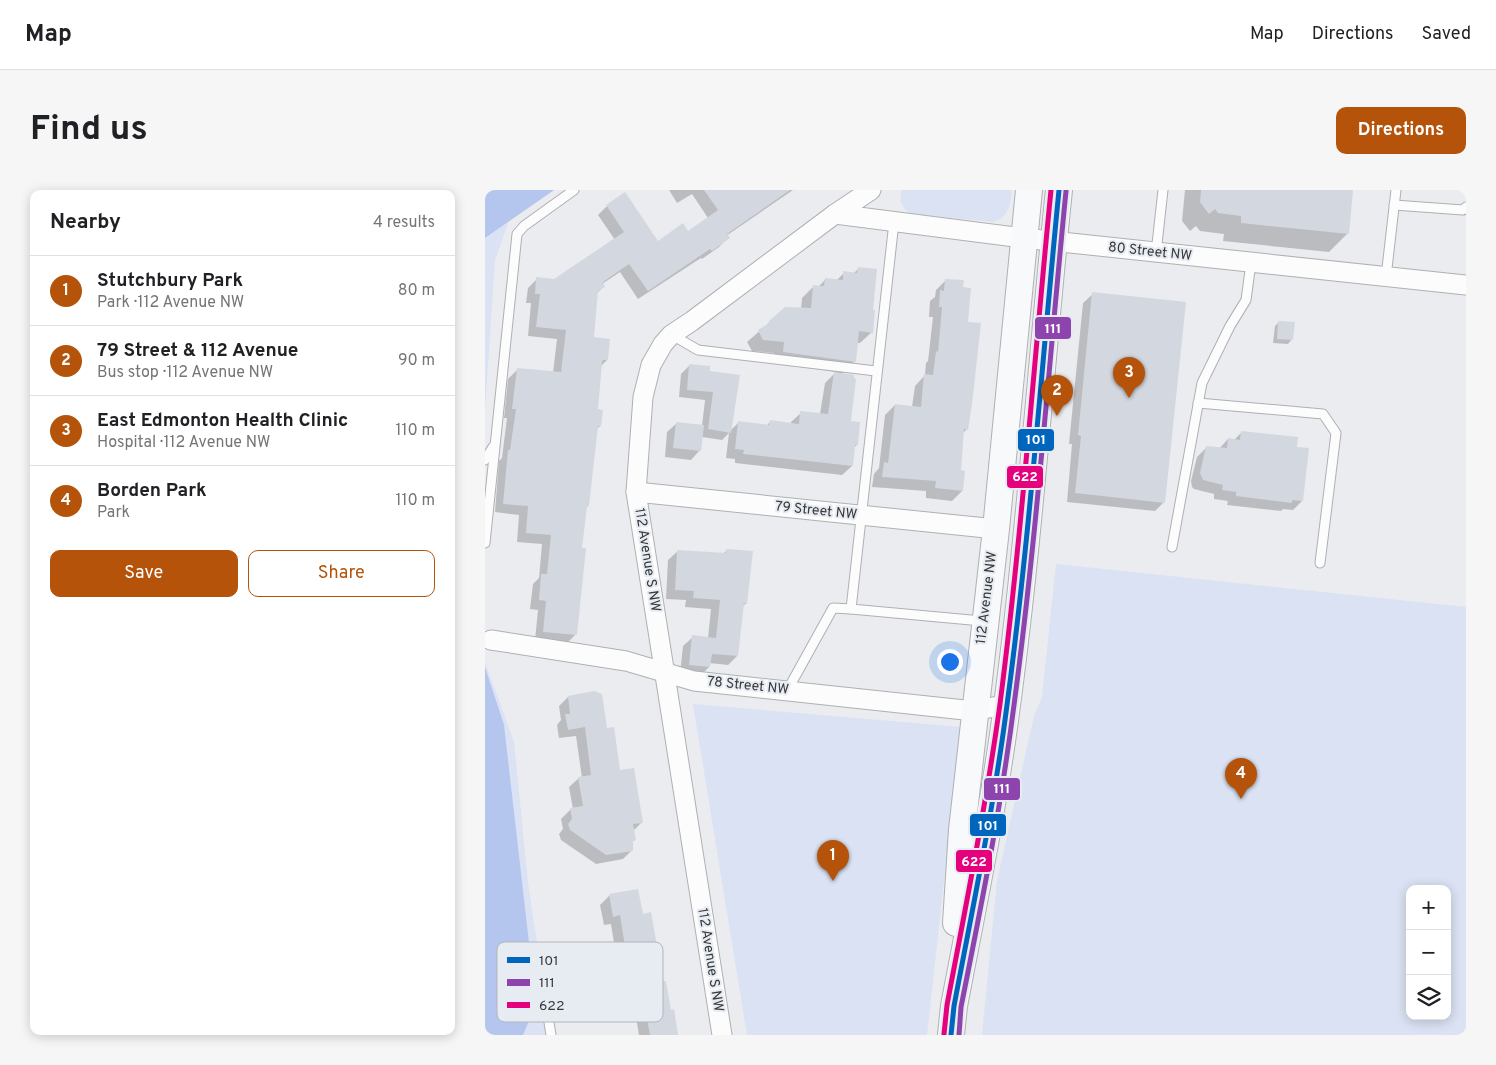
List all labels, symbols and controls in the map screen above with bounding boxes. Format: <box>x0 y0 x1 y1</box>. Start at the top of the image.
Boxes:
text: Map <box>25 20 72 50</box>
text: Map <box>1250 23 1284 46</box>
text: Directions <box>1312 23 1394 46</box>
text: Saved <box>1422 23 1471 46</box>
button: Directions <box>1336 107 1466 154</box>
text: Find us <box>30 108 148 152</box>
text: Nearby <box>50 209 121 236</box>
text: 4 results <box>373 213 435 233</box>
street label: 80 Street NW <box>1107 239 1193 265</box>
text: Stutchbury Park <box>97 269 243 293</box>
text: 1 <box>63 281 69 301</box>
text: 80 m <box>398 281 435 301</box>
text: Park · 112 Avenue NW <box>97 293 244 313</box>
line badge: 111 <box>1034 316 1072 340</box>
text: 111 <box>1045 321 1061 338</box>
text: 79 Street & 112 Avenue <box>97 339 298 363</box>
text: 2 <box>61 351 71 371</box>
text: 90 m <box>398 351 435 371</box>
pin: 3 <box>1113 357 1145 398</box>
text: Bus stop · 112 Avenue NW <box>97 363 273 383</box>
pin: 2 <box>1041 375 1073 416</box>
text: East Edmonton Health Clinic <box>97 409 348 433</box>
text: 3 <box>61 421 71 441</box>
text: 110 m <box>395 421 435 441</box>
line badge: 101 <box>1017 428 1055 452</box>
text: 101 <box>1026 432 1046 449</box>
text: Hospital · 112 Avenue NW <box>97 433 270 453</box>
line badge: 622 <box>1006 465 1044 489</box>
text: 622 <box>1012 469 1038 486</box>
text: Borden Park <box>97 479 207 503</box>
text: 4 <box>61 491 71 511</box>
text: 110 m <box>395 491 435 511</box>
street label: 79 Street NW <box>774 498 858 524</box>
text: Park <box>97 503 130 523</box>
street label: 112 Avenue S NW <box>630 507 664 613</box>
button: Save <box>50 550 238 597</box>
button: Share <box>248 550 435 597</box>
street label: 112 Avenue NW <box>973 550 1001 645</box>
your location <box>937 649 963 675</box>
street label: 78 Street NW <box>706 673 790 699</box>
pin: 4 <box>1225 758 1257 799</box>
line badge: 111 <box>983 777 1021 801</box>
text: 111 <box>994 781 1010 798</box>
line badge: 101 <box>969 813 1007 837</box>
text: 101 <box>978 818 998 835</box>
pin: 1 <box>817 840 849 881</box>
line badge: 622 <box>955 849 993 873</box>
text: 622 <box>961 854 987 871</box>
map controls <box>1406 885 1451 1020</box>
button: + <box>1406 885 1451 930</box>
street label: 112 Avenue S NW <box>693 907 727 1013</box>
button: − <box>1406 930 1451 975</box>
legend <box>497 942 663 1022</box>
text: 101 <box>539 953 558 970</box>
text: 111 <box>539 975 555 992</box>
button: layers <box>1406 975 1451 1020</box>
text: 622 <box>539 998 565 1015</box>

